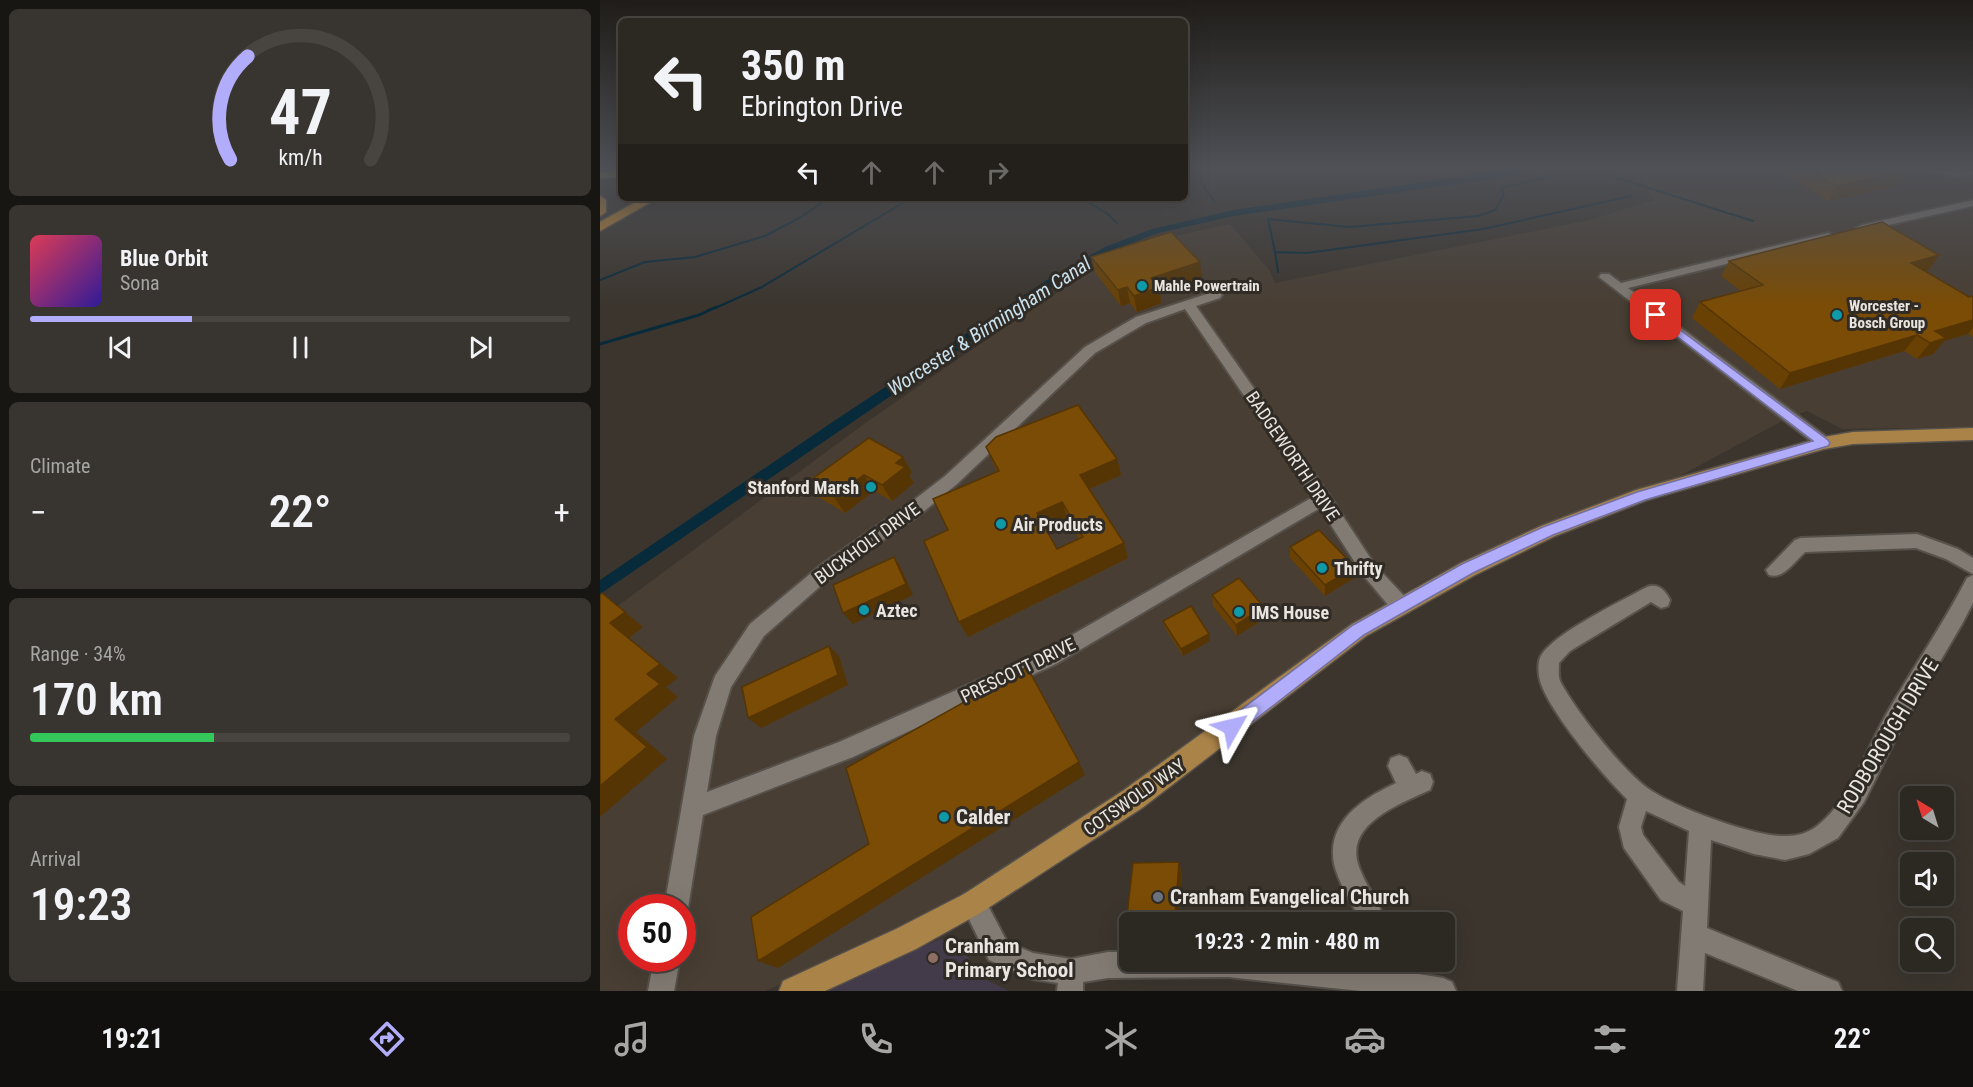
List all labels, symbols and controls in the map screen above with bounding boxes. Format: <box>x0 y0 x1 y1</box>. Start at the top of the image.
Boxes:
text: 350 m <box>741 41 846 90</box>
icon: left <box>642 42 720 120</box>
text: 47 <box>268 76 332 149</box>
text: Ebrington Drive <box>741 91 903 123</box>
text: km/h <box>278 145 322 170</box>
icon: left <box>792 156 825 189</box>
icon: ahead <box>855 156 888 189</box>
icon: ahead <box>918 156 951 189</box>
icon: right <box>981 156 1014 189</box>
text: Blue Orbit <box>120 246 208 271</box>
water label: Worcester & Birmingham Canal <box>883 251 1096 401</box>
text: Sona <box>120 271 160 295</box>
place label: Mahle Powertrain <box>1154 277 1260 295</box>
marker: Mahle Powertrain <box>1135 279 1149 293</box>
pin <box>1630 289 1681 340</box>
place label: Worcester - Bosch Group <box>1849 297 1925 332</box>
icon: arrive <box>1639 298 1672 331</box>
marker: Worcester - Bosch Group <box>1830 308 1844 322</box>
icon: previous <box>104 331 137 364</box>
icon: pause <box>284 331 317 364</box>
icon: next <box>464 331 497 364</box>
street label: BADGEWORTH DRIVE <box>1242 387 1344 525</box>
text: Climate <box>30 454 90 478</box>
place label: Stanford Marsh <box>748 477 859 498</box>
marker: Stanford Marsh <box>864 480 878 494</box>
text: 22° <box>269 485 331 538</box>
text: − <box>30 493 47 532</box>
text: + <box>554 493 570 532</box>
street label: BUCKHOLT DRIVE <box>810 498 924 588</box>
place label: Air Products <box>1013 514 1103 535</box>
marker: Air Products <box>994 517 1008 531</box>
place label: Thrifty <box>1334 558 1383 579</box>
marker: Thrifty <box>1315 561 1329 575</box>
place label: Aztec <box>876 600 917 621</box>
place label: IMS House <box>1251 602 1329 623</box>
marker: Aztec <box>857 603 871 617</box>
marker: IMS House <box>1232 605 1246 619</box>
street label: PRESCOTT DRIVE <box>957 633 1079 707</box>
text: Range · 34% <box>30 642 126 666</box>
street label: RODBOROUGH DRIVE <box>1832 654 1944 818</box>
text: 170 km <box>30 673 163 726</box>
position arrow <box>1200 695 1264 759</box>
street label: COTSWOLD WAY <box>1079 754 1189 840</box>
north arrow <box>1900 786 1954 840</box>
map controls <box>1900 786 1954 972</box>
place label: Calder <box>956 805 1011 829</box>
marker: Calder <box>937 810 951 824</box>
text: Arrival <box>30 847 81 871</box>
button: sound <box>1900 852 1954 906</box>
text: 19:23 <box>30 878 132 931</box>
place label: Cranham Evangelical Church <box>1170 885 1409 909</box>
marker: Cranham Evangelical Church <box>1151 890 1165 904</box>
speed limit sign: 50 <box>618 894 696 972</box>
button: search <box>1900 918 1954 972</box>
text: 19:23 · 2 min · 480 m <box>1194 929 1380 954</box>
place label: Cranham Primary School <box>945 934 1074 982</box>
marker: Cranham Primary School <box>926 951 940 965</box>
icon: directions <box>366 1018 408 1060</box>
icon: music <box>611 1018 653 1060</box>
icon: phone <box>855 1018 897 1060</box>
icon: climate <box>1100 1018 1142 1060</box>
icon: car <box>1344 1018 1386 1060</box>
icon: filters <box>1589 1018 1631 1060</box>
text: 19:21 <box>101 1023 163 1055</box>
text: 22° <box>1834 1023 1872 1055</box>

